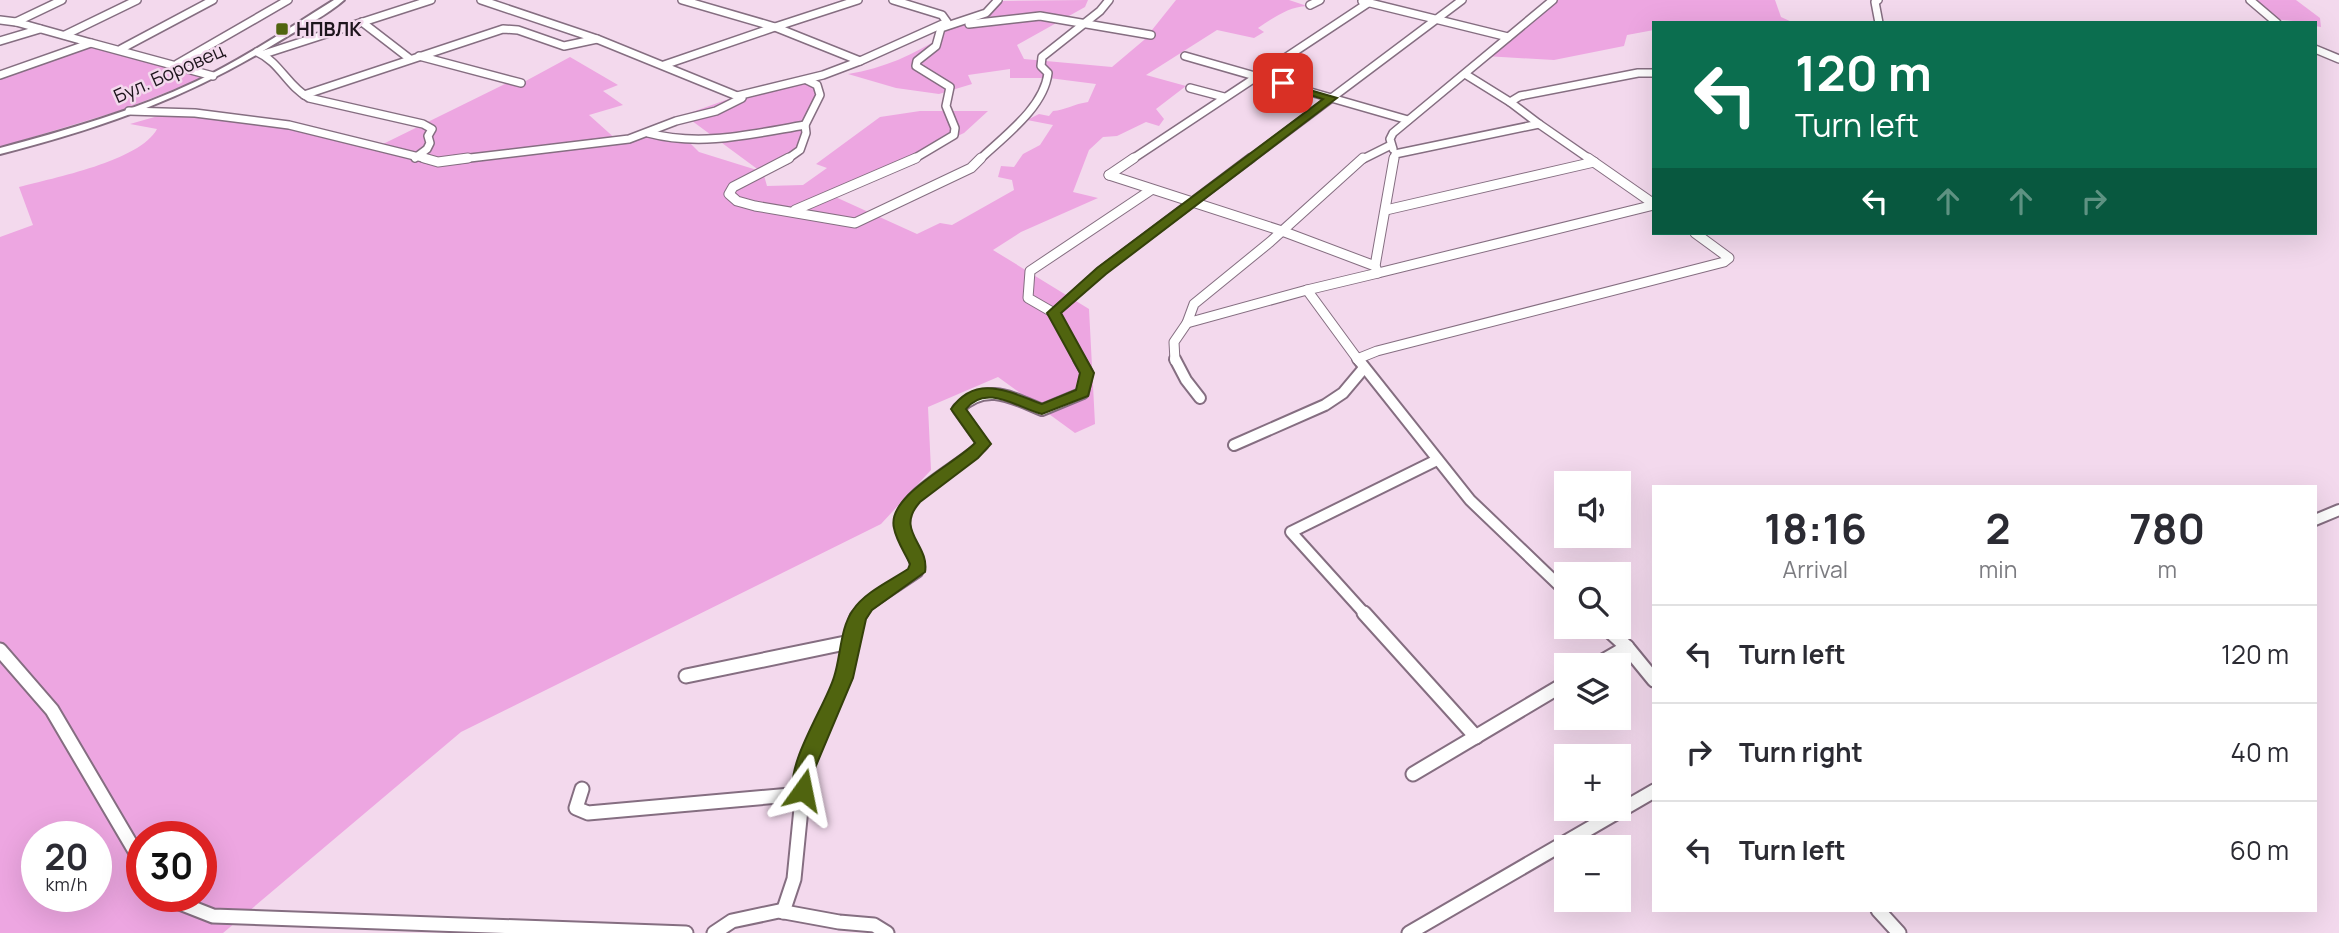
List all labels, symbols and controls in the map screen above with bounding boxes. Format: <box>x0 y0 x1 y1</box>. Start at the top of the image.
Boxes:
place label: НПВЛК <box>296 16 362 42</box>
marker: НПВЛК <box>274 21 290 37</box>
street label: Бул. Боровец <box>109 37 229 109</box>
text: 120 m <box>1795 39 1932 106</box>
icon: left <box>1680 49 1771 140</box>
pin <box>1253 53 1313 113</box>
icon: arrive <box>1264 64 1302 102</box>
text: Turn left <box>1795 103 1919 147</box>
icon: left <box>1856 182 1894 220</box>
icon: ahead <box>1929 182 1967 220</box>
icon: ahead <box>2002 182 2040 220</box>
icon: right <box>2075 182 2113 220</box>
map controls <box>1554 471 1631 912</box>
button: sound <box>1554 471 1631 548</box>
text: 18:16 <box>1764 499 1867 557</box>
text: 2 <box>1986 499 2011 557</box>
text: 780 <box>2129 499 2205 557</box>
text: Arrival <box>1783 553 1848 585</box>
text: min <box>1979 553 2017 585</box>
text: m <box>2157 553 2177 585</box>
button: search <box>1554 562 1631 639</box>
icon: left <box>1680 635 1718 673</box>
text: Turn left <box>1739 636 1846 672</box>
text: 120 m <box>2221 636 2289 672</box>
button: layers <box>1554 653 1631 730</box>
icon: right <box>1680 733 1718 771</box>
text: Turn right <box>1739 734 1863 770</box>
text: 40 m <box>2231 734 2289 770</box>
button: + <box>1554 744 1631 821</box>
position arrow <box>766 753 840 827</box>
speed limit sign: 30 <box>126 821 217 912</box>
icon: left <box>1680 831 1718 869</box>
text: Turn left <box>1739 832 1846 868</box>
text: 60 m <box>2230 832 2289 868</box>
text: 20 <box>45 833 88 881</box>
button: − <box>1554 835 1631 912</box>
text: km/h <box>46 872 87 896</box>

